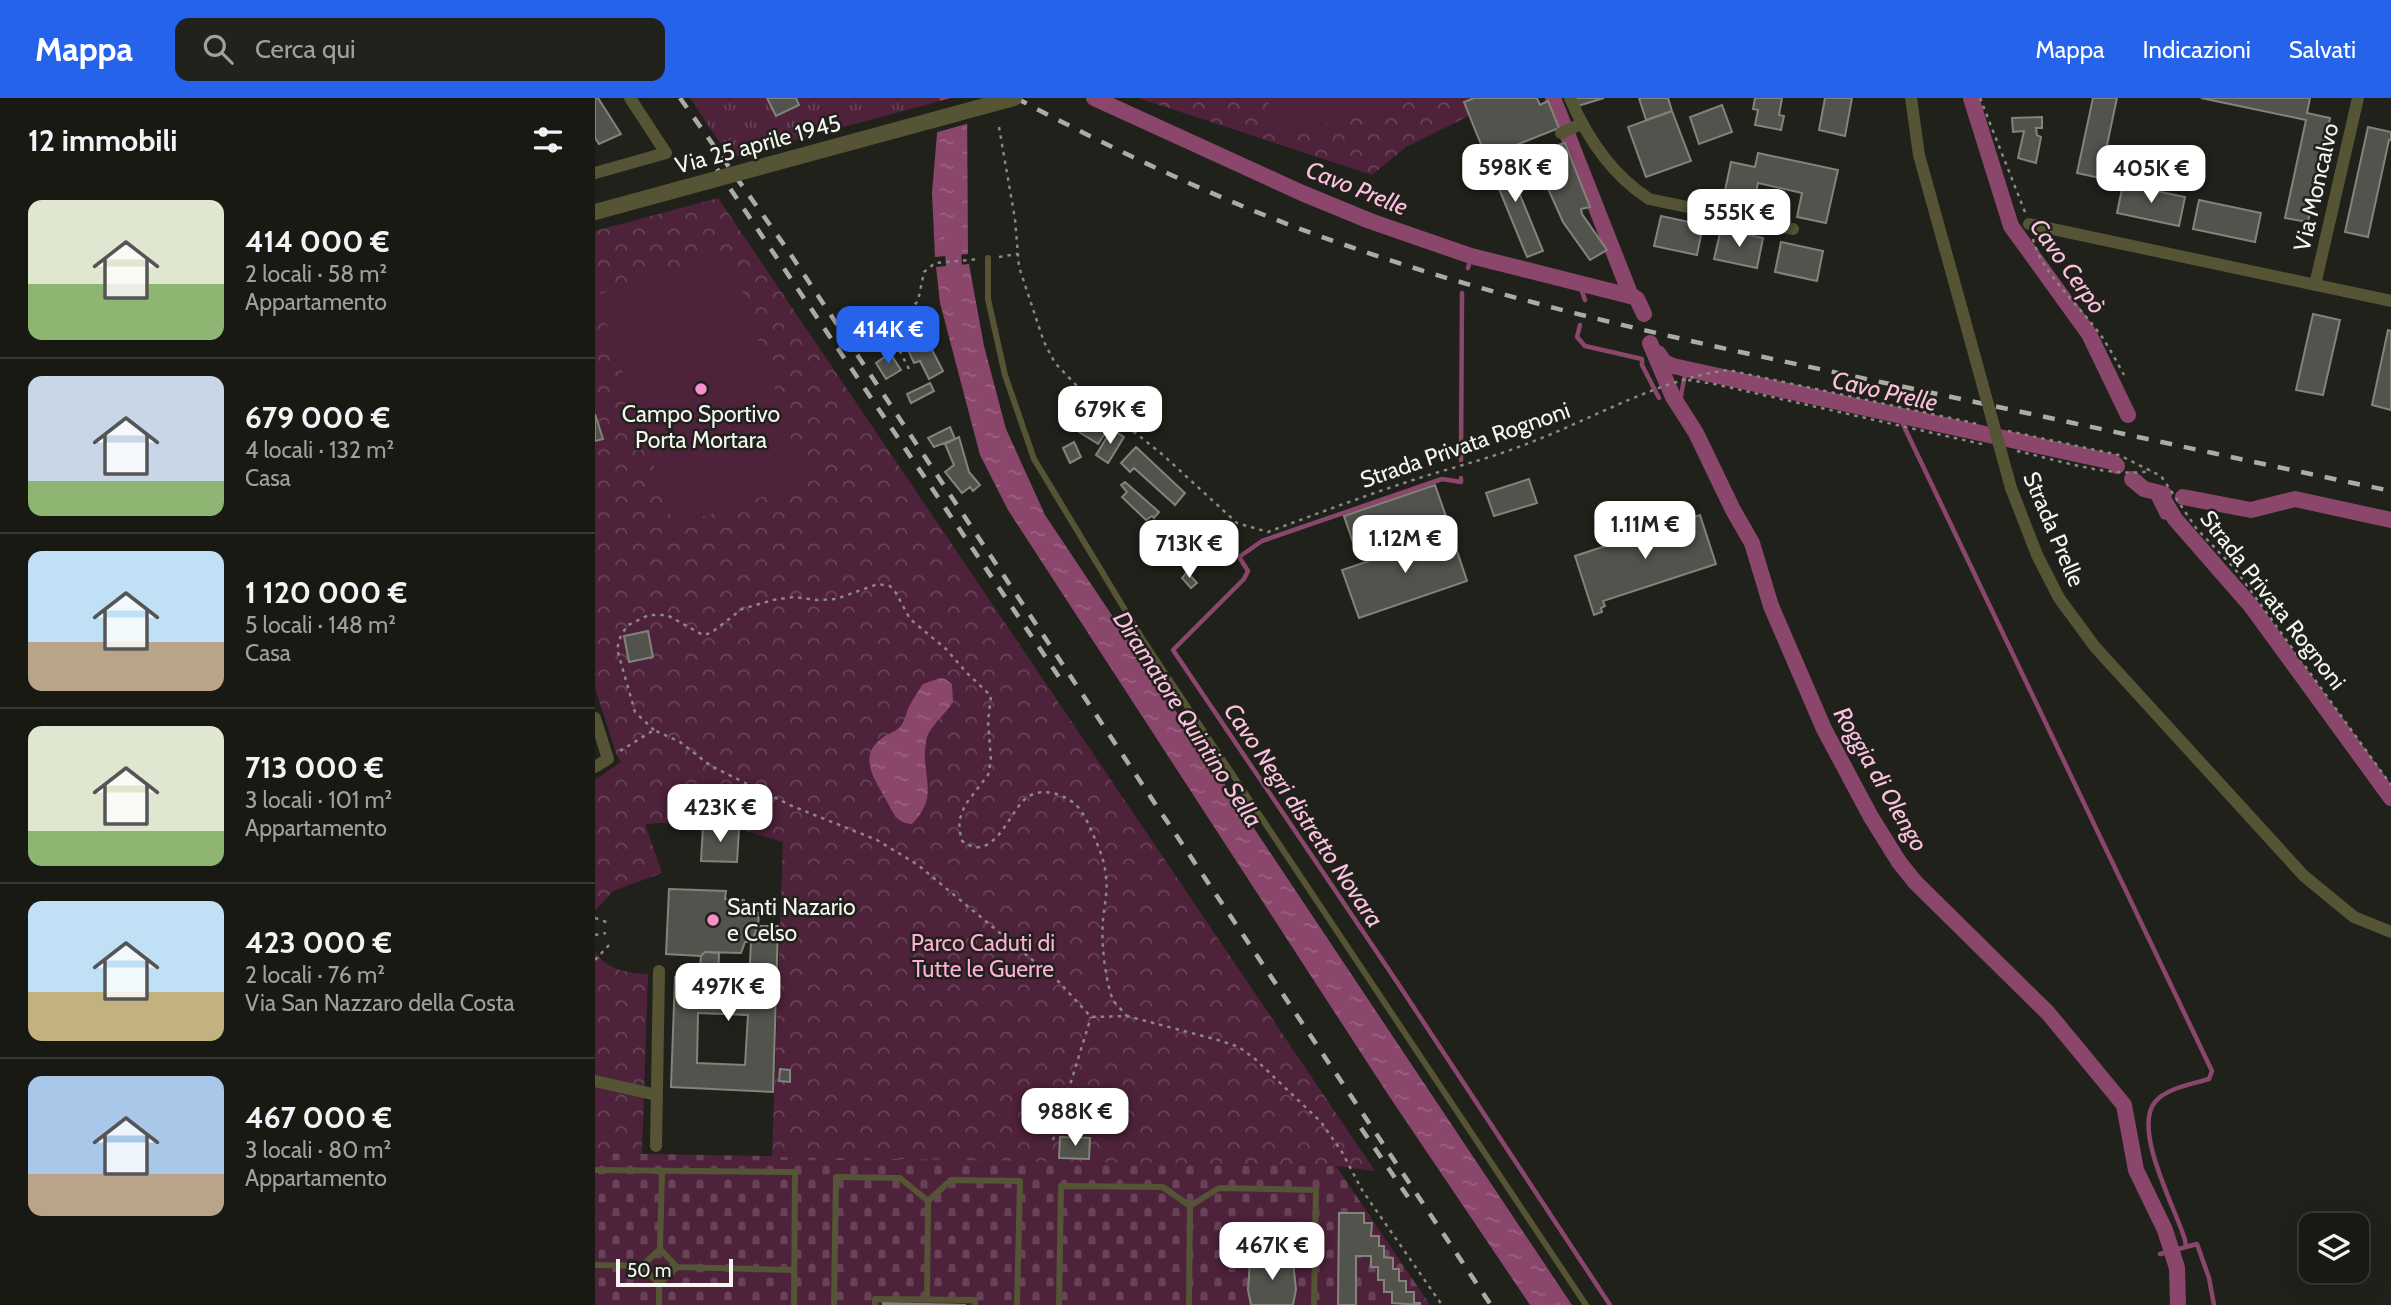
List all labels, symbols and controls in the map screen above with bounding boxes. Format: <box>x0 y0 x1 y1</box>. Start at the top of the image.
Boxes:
search box <box>175 18 665 81</box>
text: Mappa <box>35 29 133 69</box>
icon: search <box>199 30 237 68</box>
text: Cerca qui <box>255 33 356 65</box>
text: Mappa <box>2035 35 2105 64</box>
text: Indicazioni <box>2143 35 2251 64</box>
text: Salvati <box>2289 35 2356 64</box>
street label: Via 25 aprile 1945 <box>672 108 844 180</box>
street label: Via Moncalvo <box>2288 120 2344 254</box>
icon: filters <box>529 121 567 159</box>
text: 12 immobili <box>28 122 178 159</box>
pin: 598K € <box>1458 144 1572 204</box>
pin: 405K € <box>2094 146 2208 205</box>
text: 598K € <box>1478 153 1552 181</box>
text: 405K € <box>2112 154 2190 182</box>
water label: Cavo Prelle <box>1302 155 1412 221</box>
pin: 555K € <box>1682 190 1796 249</box>
text: 555K € <box>1703 198 1775 226</box>
water label: Cavo Cerpò <box>2024 213 2112 319</box>
text: 414 000 € <box>245 223 389 260</box>
icon: home <box>84 228 168 312</box>
text: 2 locali · 58 m² <box>245 260 387 288</box>
text: Appartamento <box>245 288 387 316</box>
pin: 414K € <box>831 306 945 366</box>
text: 414K € <box>852 315 924 343</box>
water label: Cavo Prelle <box>1830 365 1940 417</box>
marker: Campo Sportivo Porta Mortara <box>693 381 709 397</box>
pin: 679K € <box>1053 386 1167 446</box>
text: 679K € <box>1074 395 1146 423</box>
street label: Strada Privata Rognoni <box>1357 396 1573 494</box>
text: 679 000 € <box>245 399 390 436</box>
place label: Campo Sportivo Porta Mortara <box>622 400 780 454</box>
icon: home <box>84 404 168 488</box>
text: 4 locali · 132 m² <box>245 436 394 464</box>
text: Casa <box>245 464 291 492</box>
street label: Strada Prelle <box>2017 467 2091 591</box>
pin: 1.11M € <box>1580 502 1710 561</box>
street label: Strada Privata Rognoni <box>2194 505 2352 695</box>
text: 1.11M € <box>1610 510 1680 538</box>
pin: 1.12M € <box>1340 516 1470 575</box>
pin: 713K € <box>1132 520 1246 580</box>
text: 1.12M € <box>1369 524 1441 552</box>
text: 713K € <box>1156 529 1222 557</box>
text: 1 120 000 € <box>245 574 407 611</box>
icon: home <box>84 579 168 663</box>
water label: Diramatore Quintino Sella <box>1107 605 1269 833</box>
text: 5 locali · 148 m² <box>245 611 396 639</box>
text: Casa <box>245 639 291 667</box>
water label: Cavo Negri distretto Novara <box>1218 697 1390 933</box>
water label: Roggia di Olengo <box>1828 701 1934 857</box>
text: 713 000 € <box>245 749 384 786</box>
icon: home <box>84 754 168 838</box>
pin: 423K € <box>663 784 777 844</box>
text: 3 locali · 101 m² <box>245 786 392 814</box>
text: 423K € <box>683 793 757 821</box>
text: Appartamento <box>245 814 387 842</box>
place label: Santi Nazario e Celso <box>727 893 856 947</box>
marker: Santi Nazario e Celso <box>705 912 721 928</box>
text: 423 000 € <box>245 924 392 961</box>
icon: home <box>84 929 168 1013</box>
park label: Parco Caduti di Tutte le Guerre <box>911 929 1055 983</box>
text: 2 locali · 76 m² <box>245 961 385 989</box>
pin: 497K € <box>671 964 785 1023</box>
text: 497K € <box>691 972 765 1000</box>
text: Via San Nazzaro della Costa <box>245 989 515 1017</box>
pin: 988K € <box>1018 1088 1132 1148</box>
text: 988K € <box>1037 1097 1113 1125</box>
text: 467 000 € <box>245 1099 392 1136</box>
icon: home <box>84 1104 168 1188</box>
text: 3 locali · 80 m² <box>245 1136 391 1164</box>
text: Appartamento <box>245 1164 387 1192</box>
map controls <box>2299 1213 2369 1283</box>
button: layers <box>2299 1213 2369 1283</box>
pin: 467K € <box>1215 1222 1329 1282</box>
text: 467K € <box>1235 1231 1309 1259</box>
scale bar <box>616 1256 733 1288</box>
text: 50 m <box>627 1259 671 1282</box>

